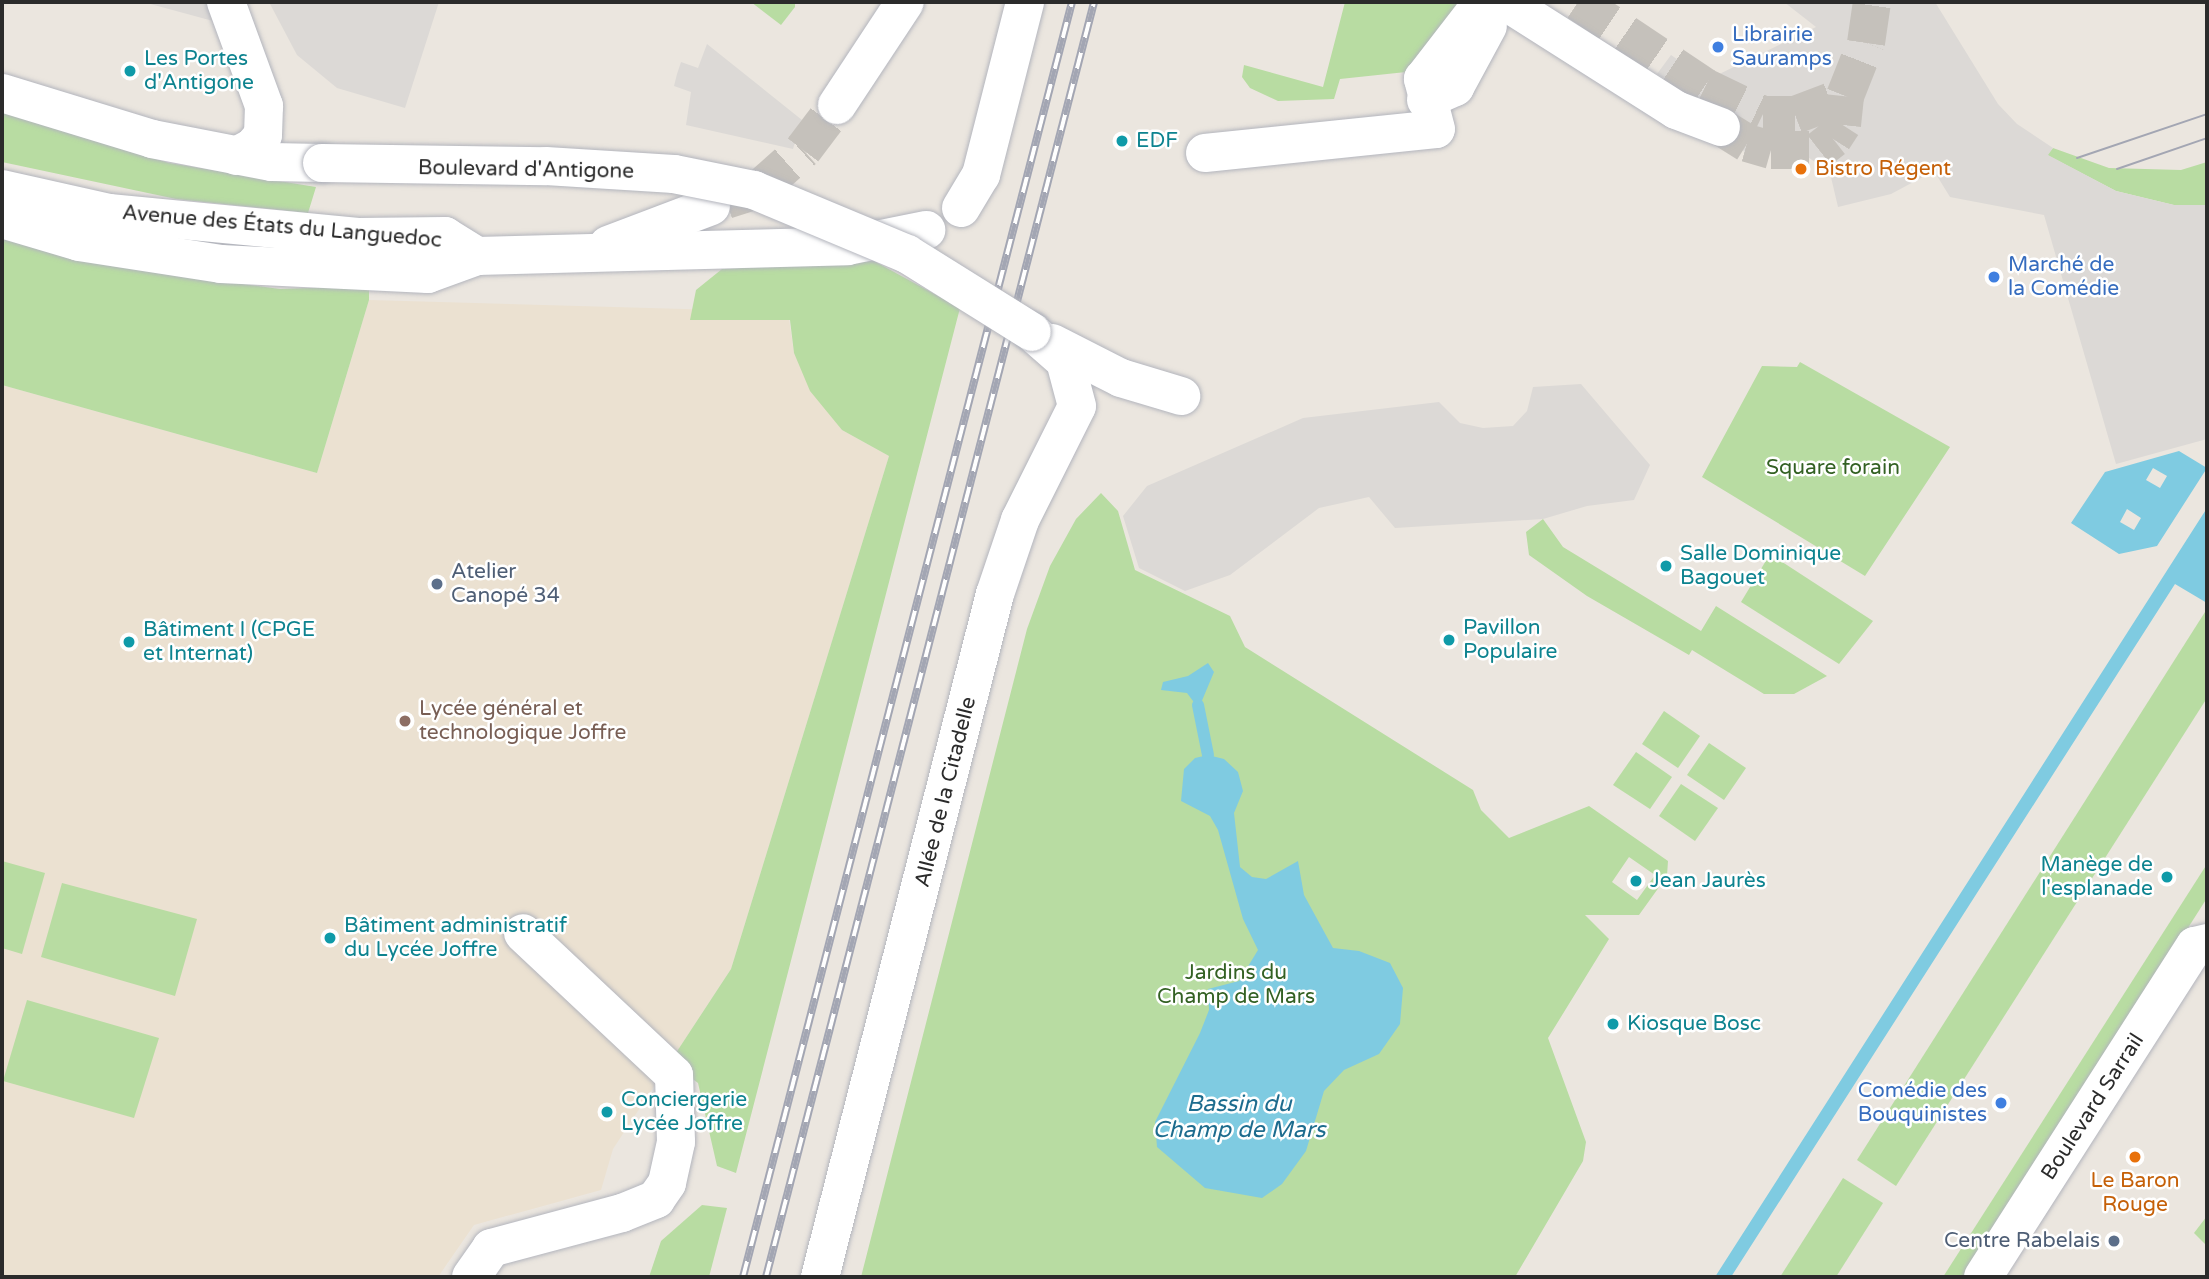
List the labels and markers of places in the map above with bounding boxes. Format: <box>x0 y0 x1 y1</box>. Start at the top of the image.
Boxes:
place label: Librairie Sauramps <box>1732 22 1832 72</box>
marker: Librairie Sauramps <box>1710 39 1726 55</box>
place label: Les Portes d'Antigone <box>144 46 254 96</box>
marker: Les Portes d'Antigone <box>122 63 138 79</box>
place label: EDF <box>1136 128 1178 154</box>
marker: EDF <box>1114 133 1130 149</box>
place label: Bistro Régent <box>1815 156 1951 182</box>
marker: Bistro Régent <box>1793 161 1809 177</box>
place label: Marché de la Comédie <box>2008 252 2119 302</box>
marker: Marché de la Comédie <box>1986 269 2002 285</box>
place label: Salle Dominique Bagouet <box>1680 541 1841 591</box>
marker: Salle Dominique Bagouet <box>1658 558 1674 574</box>
place label: Atelier Canopé 34 <box>451 559 560 609</box>
marker: Atelier Canopé 34 <box>429 576 445 592</box>
place label: Pavillon Populaire <box>1463 615 1557 665</box>
place label: Bâtiment I (CPGE et Internat) <box>143 617 315 667</box>
marker: Pavillon Populaire <box>1441 632 1457 648</box>
marker: Bâtiment I (CPGE et Internat) <box>121 634 137 650</box>
place label: Lycée général et technologique Joffre <box>419 696 626 746</box>
marker: Lycée général et technologique Joffre <box>397 713 413 729</box>
place label: Manège de l'esplanade <box>2041 852 2153 902</box>
place label: Jean Jaurès <box>1650 868 1766 894</box>
marker: Manège de l'esplanade <box>2159 869 2175 885</box>
marker: Jean Jaurès <box>1628 873 1644 889</box>
place label: Bâtiment administratif du Lycée Joffre <box>344 913 567 963</box>
marker: Bâtiment administratif du Lycée Joffre <box>322 930 338 946</box>
place label: Kiosque Bosc <box>1627 1011 1761 1037</box>
marker: Kiosque Bosc <box>1605 1016 1621 1032</box>
place label: Comédie des Bouquinistes <box>1858 1078 1987 1128</box>
place label: Conciergerie Lycée Joffre <box>621 1087 747 1137</box>
marker: Comédie des Bouquinistes <box>1993 1095 2009 1111</box>
marker: Conciergerie Lycée Joffre <box>599 1104 615 1120</box>
marker: Le Baron Rouge <box>2127 1149 2143 1165</box>
place label: Le Baron Rouge <box>2090 1168 2180 1218</box>
place label: Centre Rabelais <box>1944 1228 2100 1254</box>
marker: Centre Rabelais <box>2106 1233 2122 1249</box>

